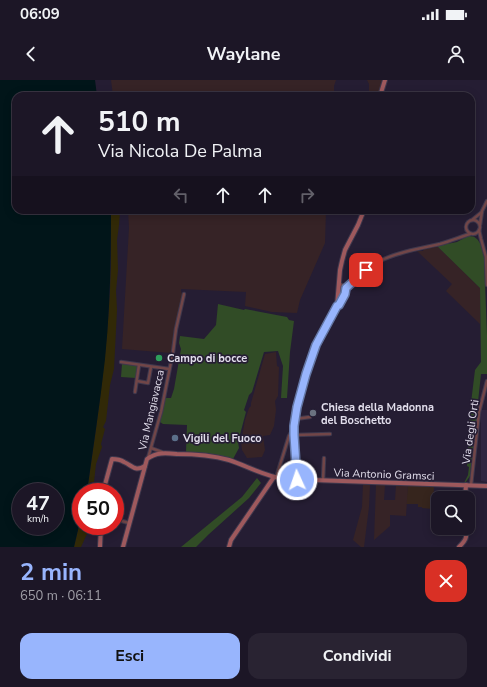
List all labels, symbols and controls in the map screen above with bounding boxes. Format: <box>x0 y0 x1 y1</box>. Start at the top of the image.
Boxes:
text: 06:09 <box>20 4 60 24</box>
text: Waylane <box>206 42 281 66</box>
icon: back <box>20 43 42 65</box>
icon: person <box>445 43 467 65</box>
text: 510 m <box>98 103 181 141</box>
icon: ahead <box>32 108 84 160</box>
text: Via Nicola De Palma <box>98 139 262 163</box>
icon: left <box>170 184 192 206</box>
icon: ahead <box>212 184 234 206</box>
icon: ahead <box>254 184 276 206</box>
icon: right <box>296 184 318 206</box>
pin <box>349 253 383 287</box>
icon: arrive <box>355 259 377 281</box>
place label: Campo di bocce <box>167 351 247 366</box>
marker: Campo di bocce <box>154 353 164 363</box>
street label: Via Mangiavacca <box>135 368 168 453</box>
street label: Via degli Orti <box>458 399 482 466</box>
place label: Chiesa della Madonna del Boschetto <box>321 400 434 428</box>
marker: Chiesa della Madonna del Boschetto <box>308 408 318 418</box>
place label: Vigili del Fuoco <box>182 431 262 446</box>
marker: Vigili del Fuoco <box>170 433 180 443</box>
position arrow <box>276 459 318 501</box>
street label: Via Antonio Gramsci <box>332 465 435 484</box>
speed limit sign: 50 <box>72 483 124 535</box>
text: 47 <box>26 490 50 517</box>
map controls <box>431 491 475 535</box>
button: search <box>431 491 475 535</box>
text: km/h <box>27 512 49 526</box>
text: 2 min <box>20 556 82 588</box>
button: close <box>425 560 467 602</box>
text: 650 m · 06:11 <box>20 587 102 605</box>
button: Esci <box>20 633 240 679</box>
button: Condividi <box>248 633 467 679</box>

